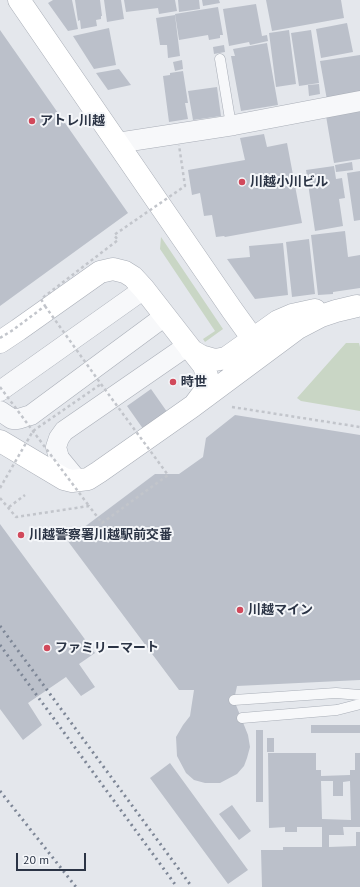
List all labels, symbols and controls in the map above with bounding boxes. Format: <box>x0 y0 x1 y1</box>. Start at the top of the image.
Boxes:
place label: アトレ川越 <box>40 113 105 129</box>
marker: アトレ川越 <box>27 116 37 126</box>
place label: 川越小川ビル <box>250 174 328 190</box>
marker: 川越小川ビル <box>237 177 247 187</box>
place label: 時世 <box>181 374 207 390</box>
marker: 時世 <box>168 377 178 387</box>
place label: 川越警察署川越駅前交番 <box>29 527 172 543</box>
marker: 川越警察署川越駅前交番 <box>16 530 26 540</box>
place label: 川越マイン <box>248 602 313 618</box>
marker: 川越マイン <box>235 605 245 615</box>
place label: ファミリーマート <box>55 640 159 656</box>
marker: ファミリーマート <box>42 643 52 653</box>
scale bar <box>18 845 88 871</box>
text: 20 m <box>23 852 49 867</box>

